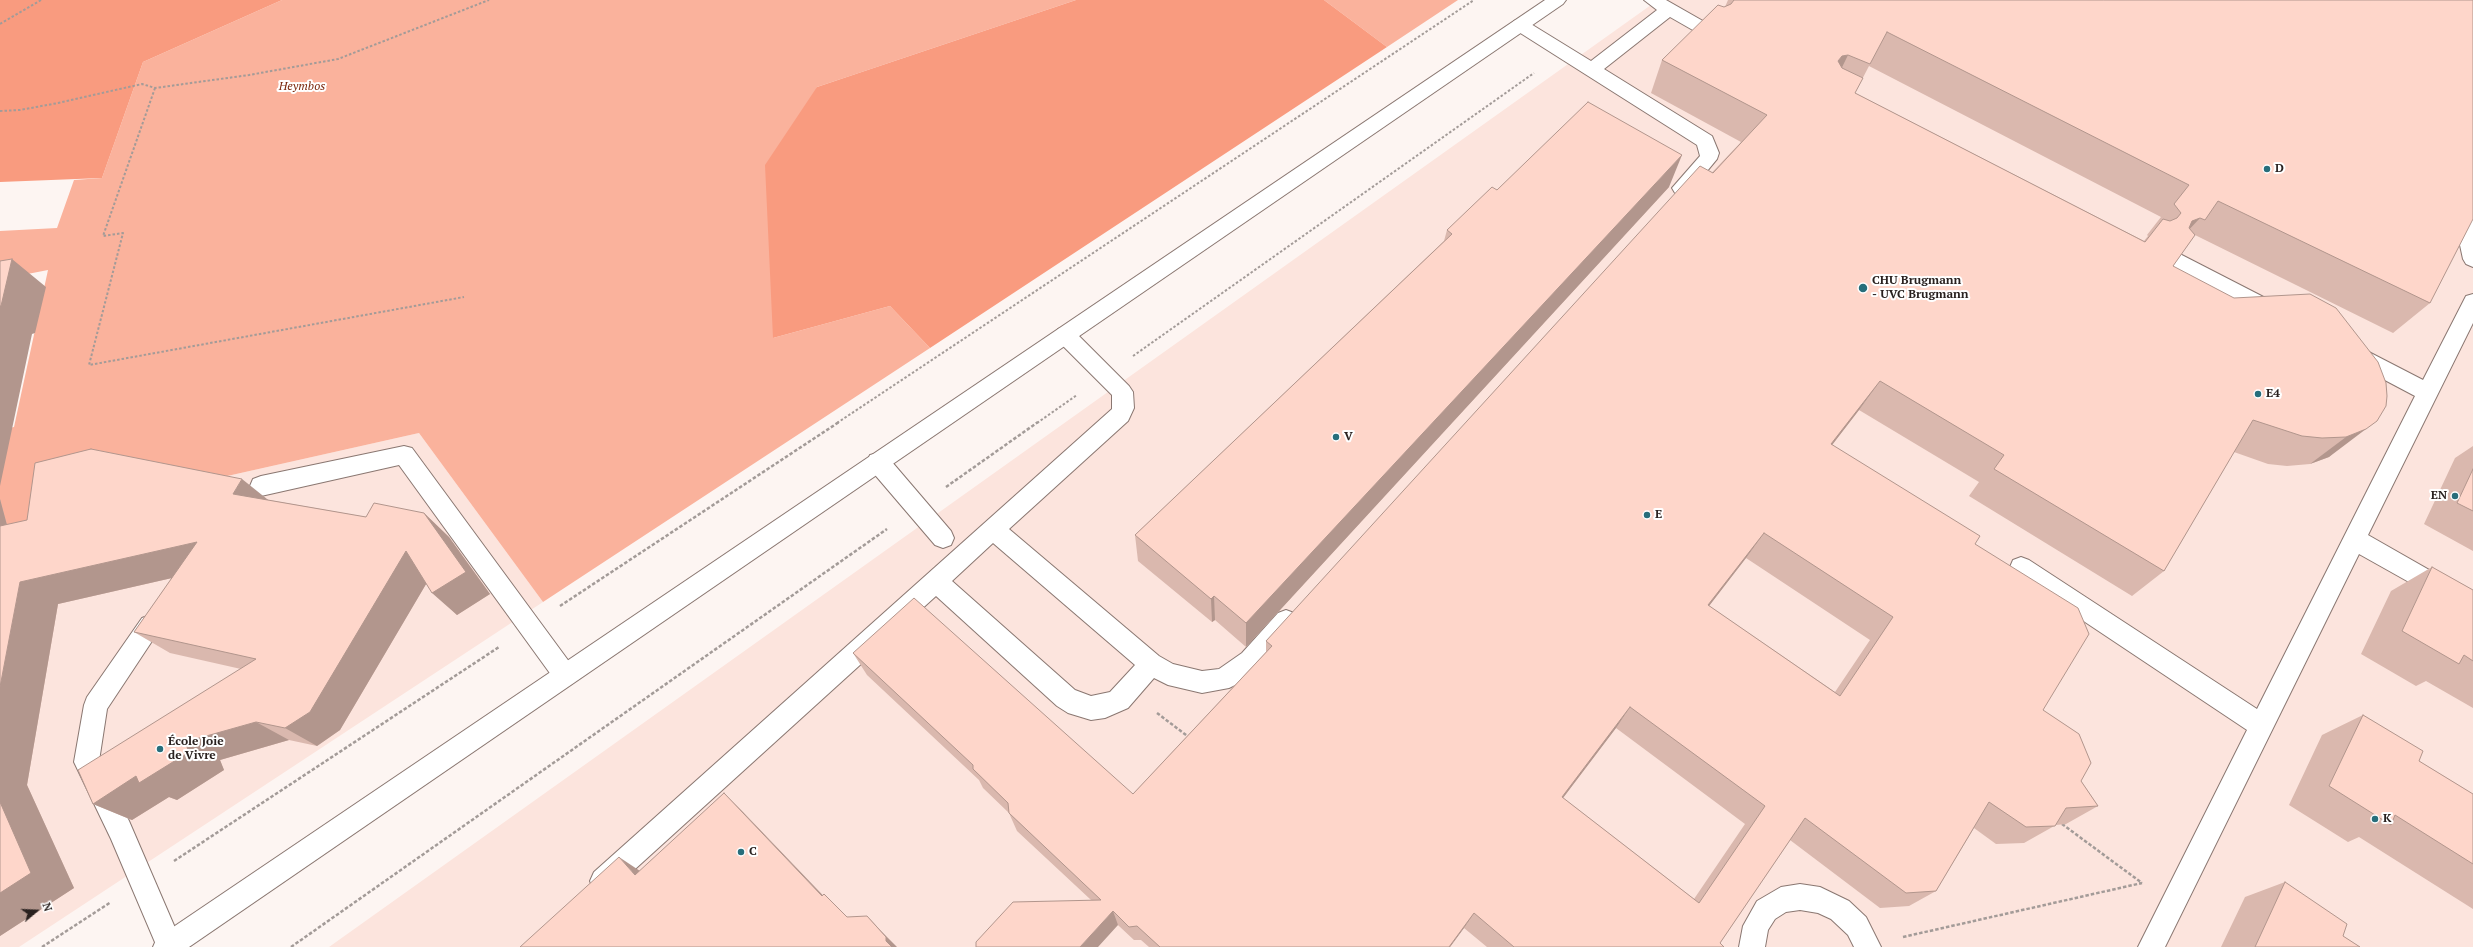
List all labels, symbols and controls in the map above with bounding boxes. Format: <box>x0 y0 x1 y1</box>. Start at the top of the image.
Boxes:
park label: Heymbos <box>279 80 325 94</box>
place label: D <box>2275 162 2284 176</box>
marker: D <box>2262 164 2272 174</box>
place label: CHU Brugmann - UVC Brugmann <box>1872 274 1969 302</box>
marker: CHU Brugmann - UVC Brugmann <box>1857 282 1869 294</box>
place label: E4 <box>2266 387 2280 401</box>
marker: E4 <box>2253 389 2263 399</box>
place label: V <box>1344 430 1353 444</box>
marker: V <box>1331 432 1341 442</box>
place label: EN <box>2431 489 2447 503</box>
marker: EN <box>2450 491 2460 501</box>
place label: E <box>1655 508 1662 522</box>
marker: E <box>1642 510 1652 520</box>
place label: École Joie de Vivre <box>168 735 224 763</box>
marker: École Joie de Vivre <box>155 744 165 754</box>
place label: K <box>2383 812 2392 826</box>
marker: K <box>2370 814 2380 824</box>
place label: C <box>749 845 757 859</box>
marker: C <box>736 847 746 857</box>
north arrow <box>16 891 56 931</box>
text: N <box>39 901 55 913</box>

